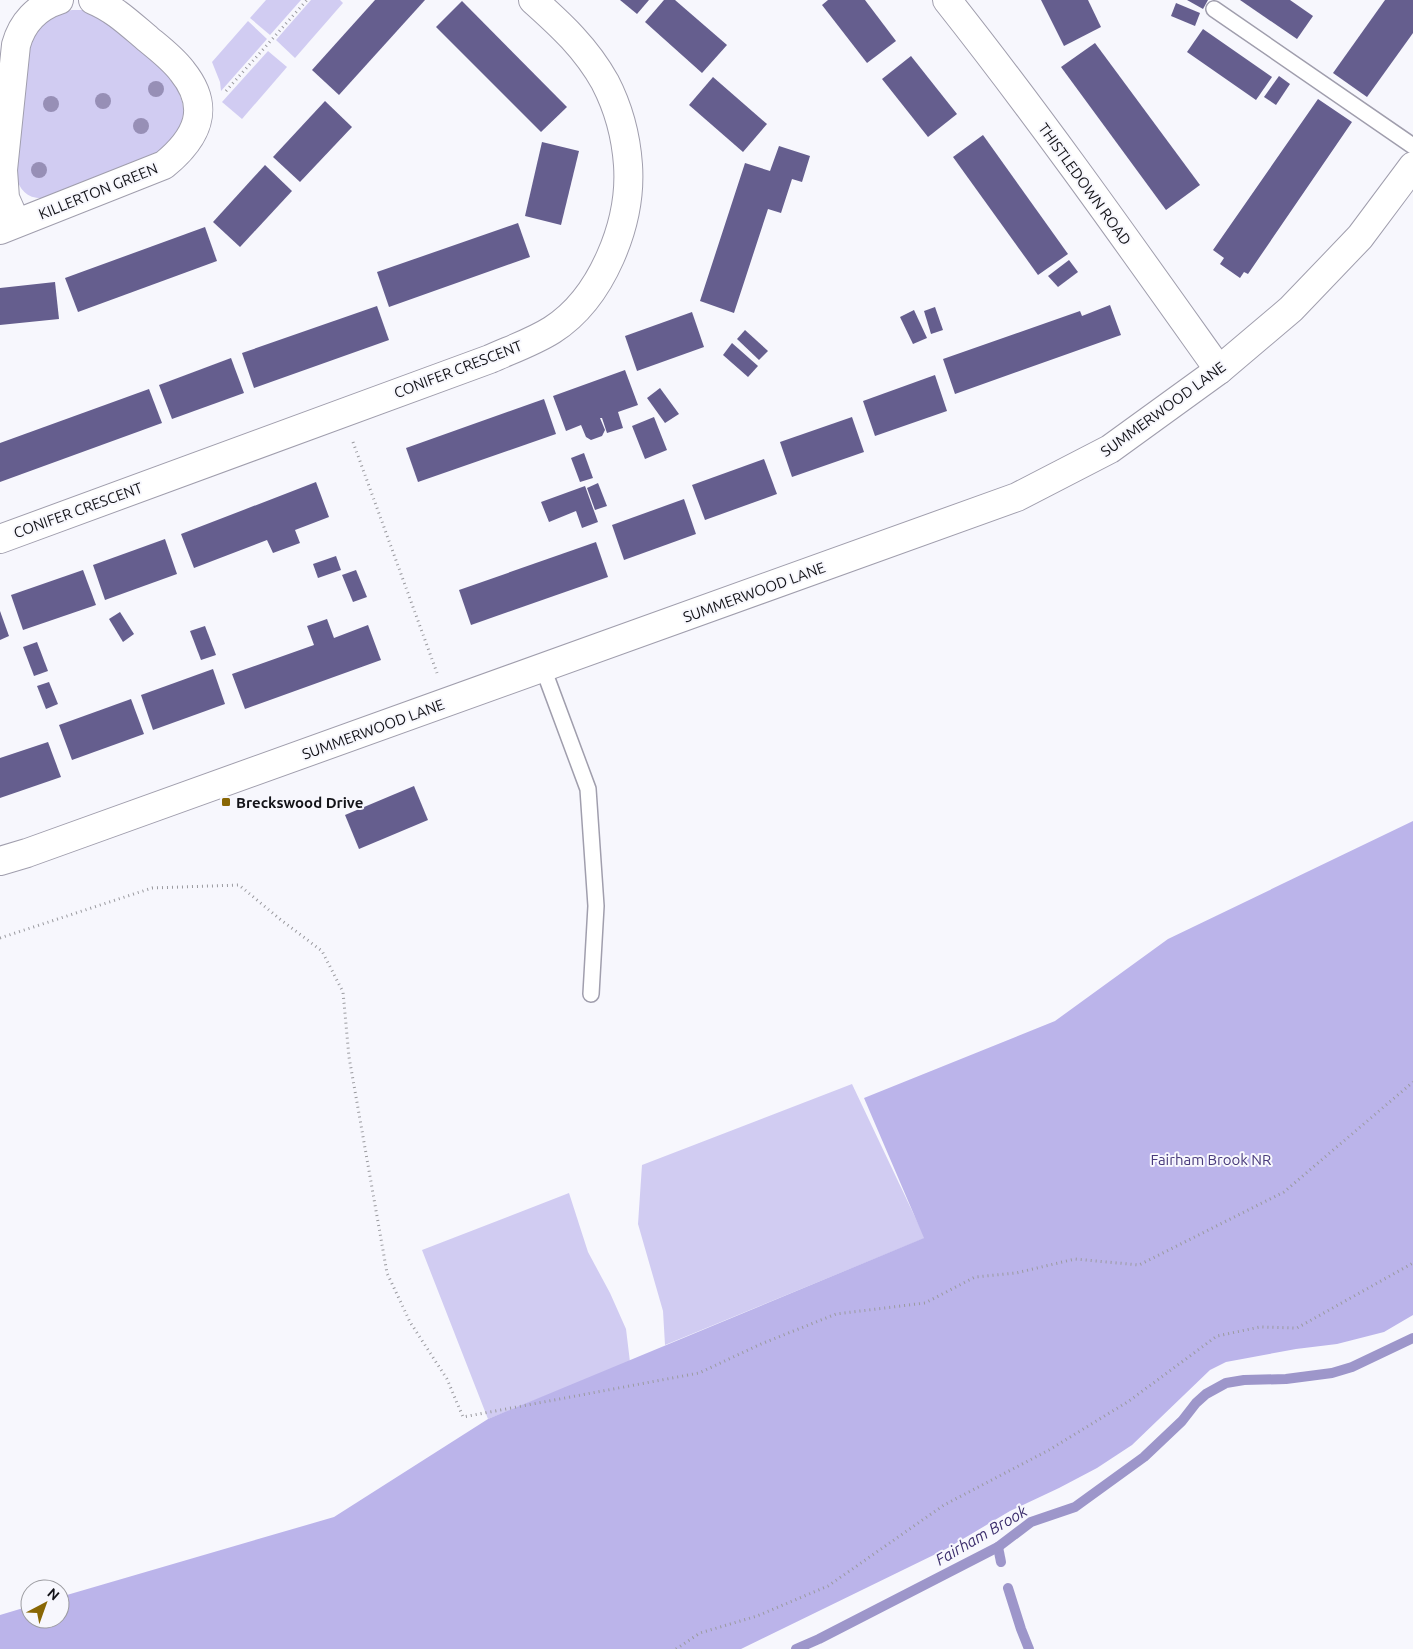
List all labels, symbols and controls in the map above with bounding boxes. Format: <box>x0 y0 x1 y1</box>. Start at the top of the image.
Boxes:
street label: THISTLEDOWN ROAD <box>1035 120 1135 248</box>
street label: KILLERTON GREEN <box>36 159 160 223</box>
street label: CONIFER CRESCENT <box>392 336 525 401</box>
street label: SUMMERWOOD LANE <box>1097 358 1229 460</box>
street label: CONIFER CRESCENT <box>11 479 145 541</box>
street label: SUMMERWOOD LANE <box>681 558 827 626</box>
street label: SUMMERWOOD LANE <box>300 695 446 763</box>
place label: Breckswood Drive <box>236 794 363 811</box>
marker: Breckswood Drive <box>220 796 232 808</box>
park label: Fairham Brook NR <box>1151 1151 1271 1168</box>
water label: Fairham Brook <box>932 1501 1031 1569</box>
north arrow <box>20 1579 70 1629</box>
text: N <box>44 1585 63 1604</box>

